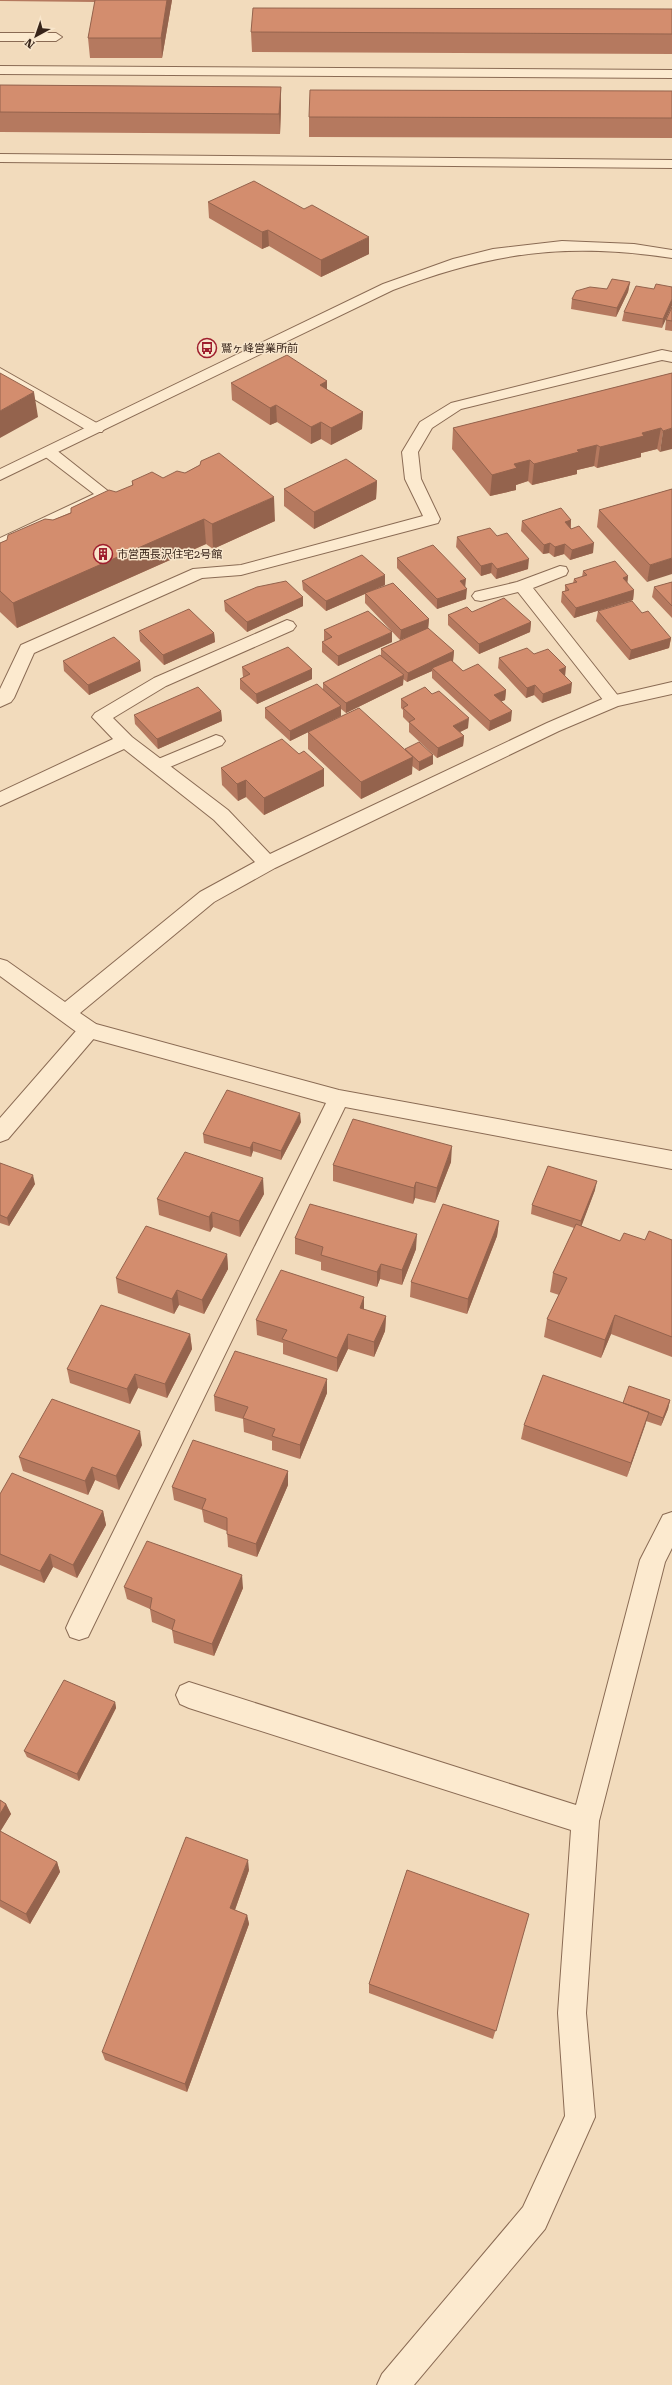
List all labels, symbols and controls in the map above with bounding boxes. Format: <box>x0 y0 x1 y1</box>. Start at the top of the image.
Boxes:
north arrow <box>16 16 56 56</box>
text: N <box>22 35 37 51</box>
bus stop icon: 鷲ヶ峰営業所前 <box>196 337 218 359</box>
place label: 鷲ヶ峰営業所前 <box>221 342 298 355</box>
building icon: 市営西長沢住宅2号館 <box>92 543 114 565</box>
place label: 市営西長沢住宅2号館 <box>117 548 222 561</box>

